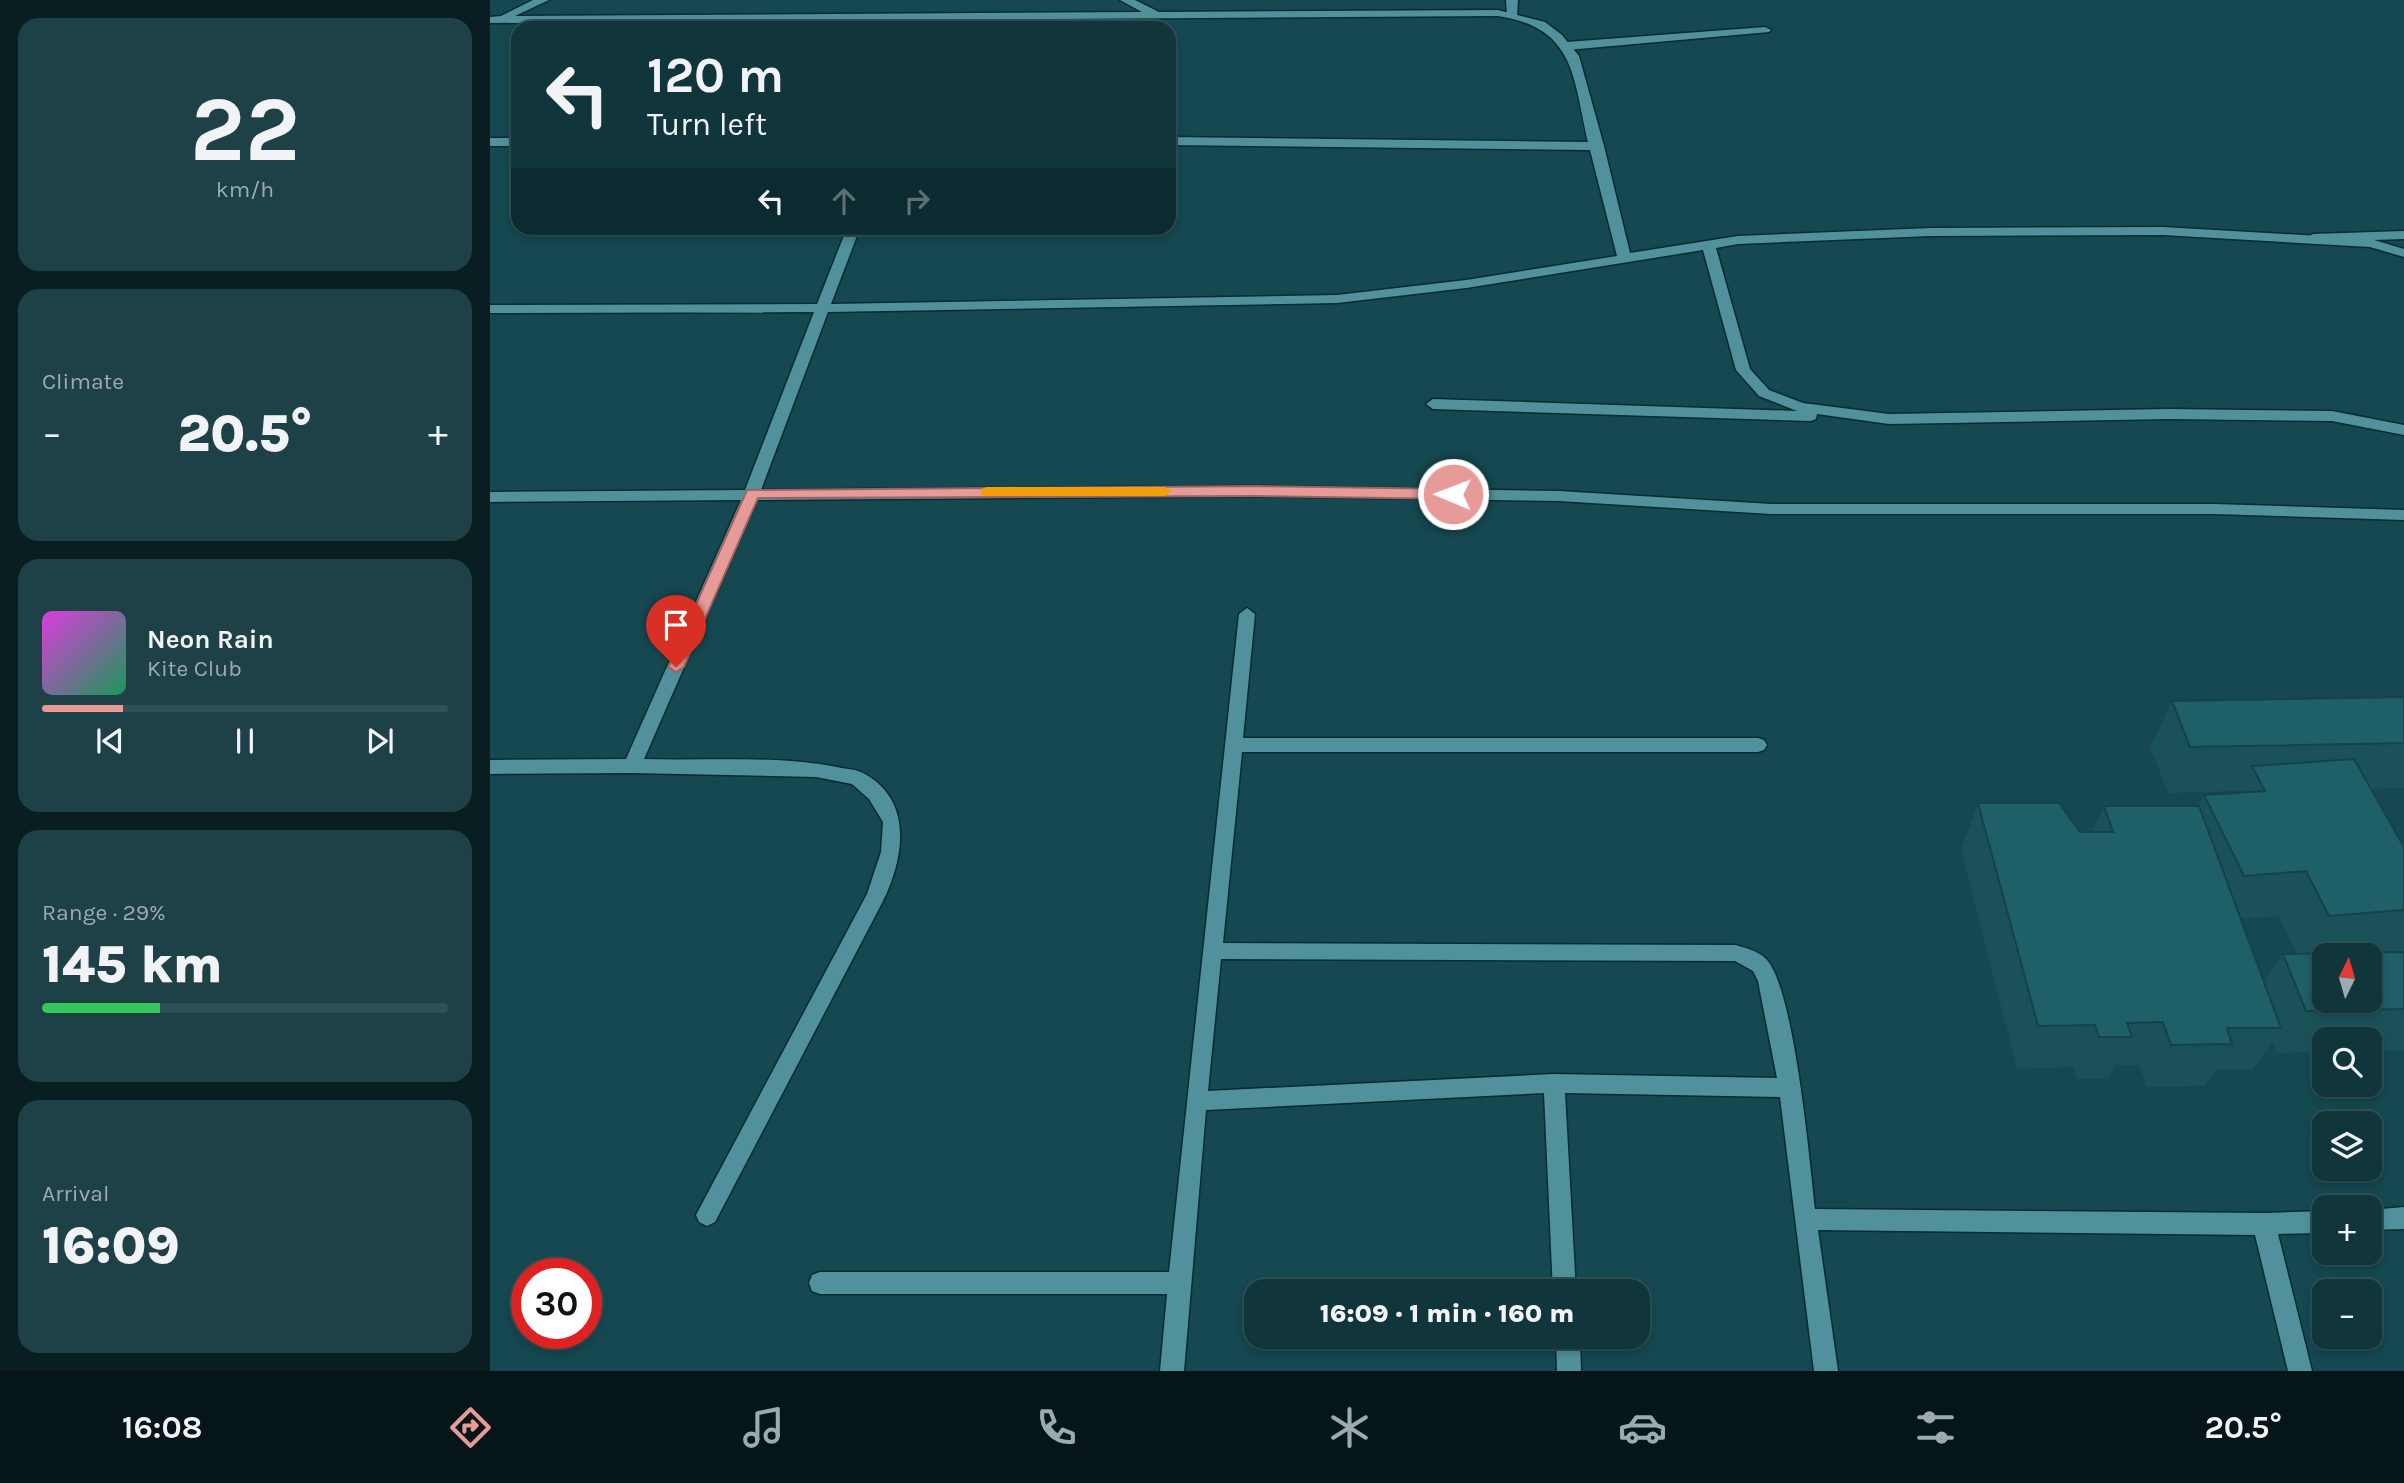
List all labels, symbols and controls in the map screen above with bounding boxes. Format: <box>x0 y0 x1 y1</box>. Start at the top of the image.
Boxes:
text: 120 m <box>647 47 784 104</box>
icon: left <box>532 49 623 140</box>
text: 22 <box>190 77 300 183</box>
text: Turn left <box>647 106 767 143</box>
text: km/h <box>216 176 274 203</box>
icon: left <box>752 182 790 220</box>
icon: ahead <box>825 182 863 220</box>
icon: right <box>898 182 936 220</box>
text: Climate <box>42 368 124 395</box>
text: 20.5° <box>177 403 313 464</box>
text: − <box>42 411 62 456</box>
text: + <box>428 411 448 456</box>
position arrow <box>1416 457 1490 531</box>
pin <box>646 595 706 667</box>
icon: arrive <box>657 606 695 644</box>
text: Neon Rain <box>147 624 274 655</box>
text: Kite Club <box>147 655 242 682</box>
icon: previous <box>91 722 129 760</box>
icon: pause <box>226 722 264 760</box>
icon: next <box>361 722 399 760</box>
text: Range · 29% <box>42 899 166 926</box>
text: 145 km <box>42 934 223 995</box>
north arrow <box>2312 943 2382 1013</box>
map controls <box>2312 943 2382 1349</box>
button: search <box>2312 1027 2382 1097</box>
button: layers <box>2312 1111 2382 1181</box>
text: Arrival <box>42 1180 109 1207</box>
button: + <box>2312 1195 2382 1265</box>
text: 16:09 <box>42 1215 180 1276</box>
speed limit sign: 30 <box>511 1258 602 1349</box>
button: − <box>2312 1279 2382 1349</box>
text: 16:09 · 1 min · 160 m <box>1320 1298 1574 1329</box>
icon: directions <box>446 1403 495 1452</box>
icon: music <box>739 1403 788 1452</box>
icon: phone <box>1032 1403 1081 1452</box>
icon: climate <box>1325 1403 1374 1452</box>
icon: car <box>1618 1403 1667 1452</box>
icon: filters <box>1911 1403 1960 1452</box>
text: 16:08 <box>122 1409 202 1446</box>
text: 20.5° <box>2204 1409 2282 1446</box>

